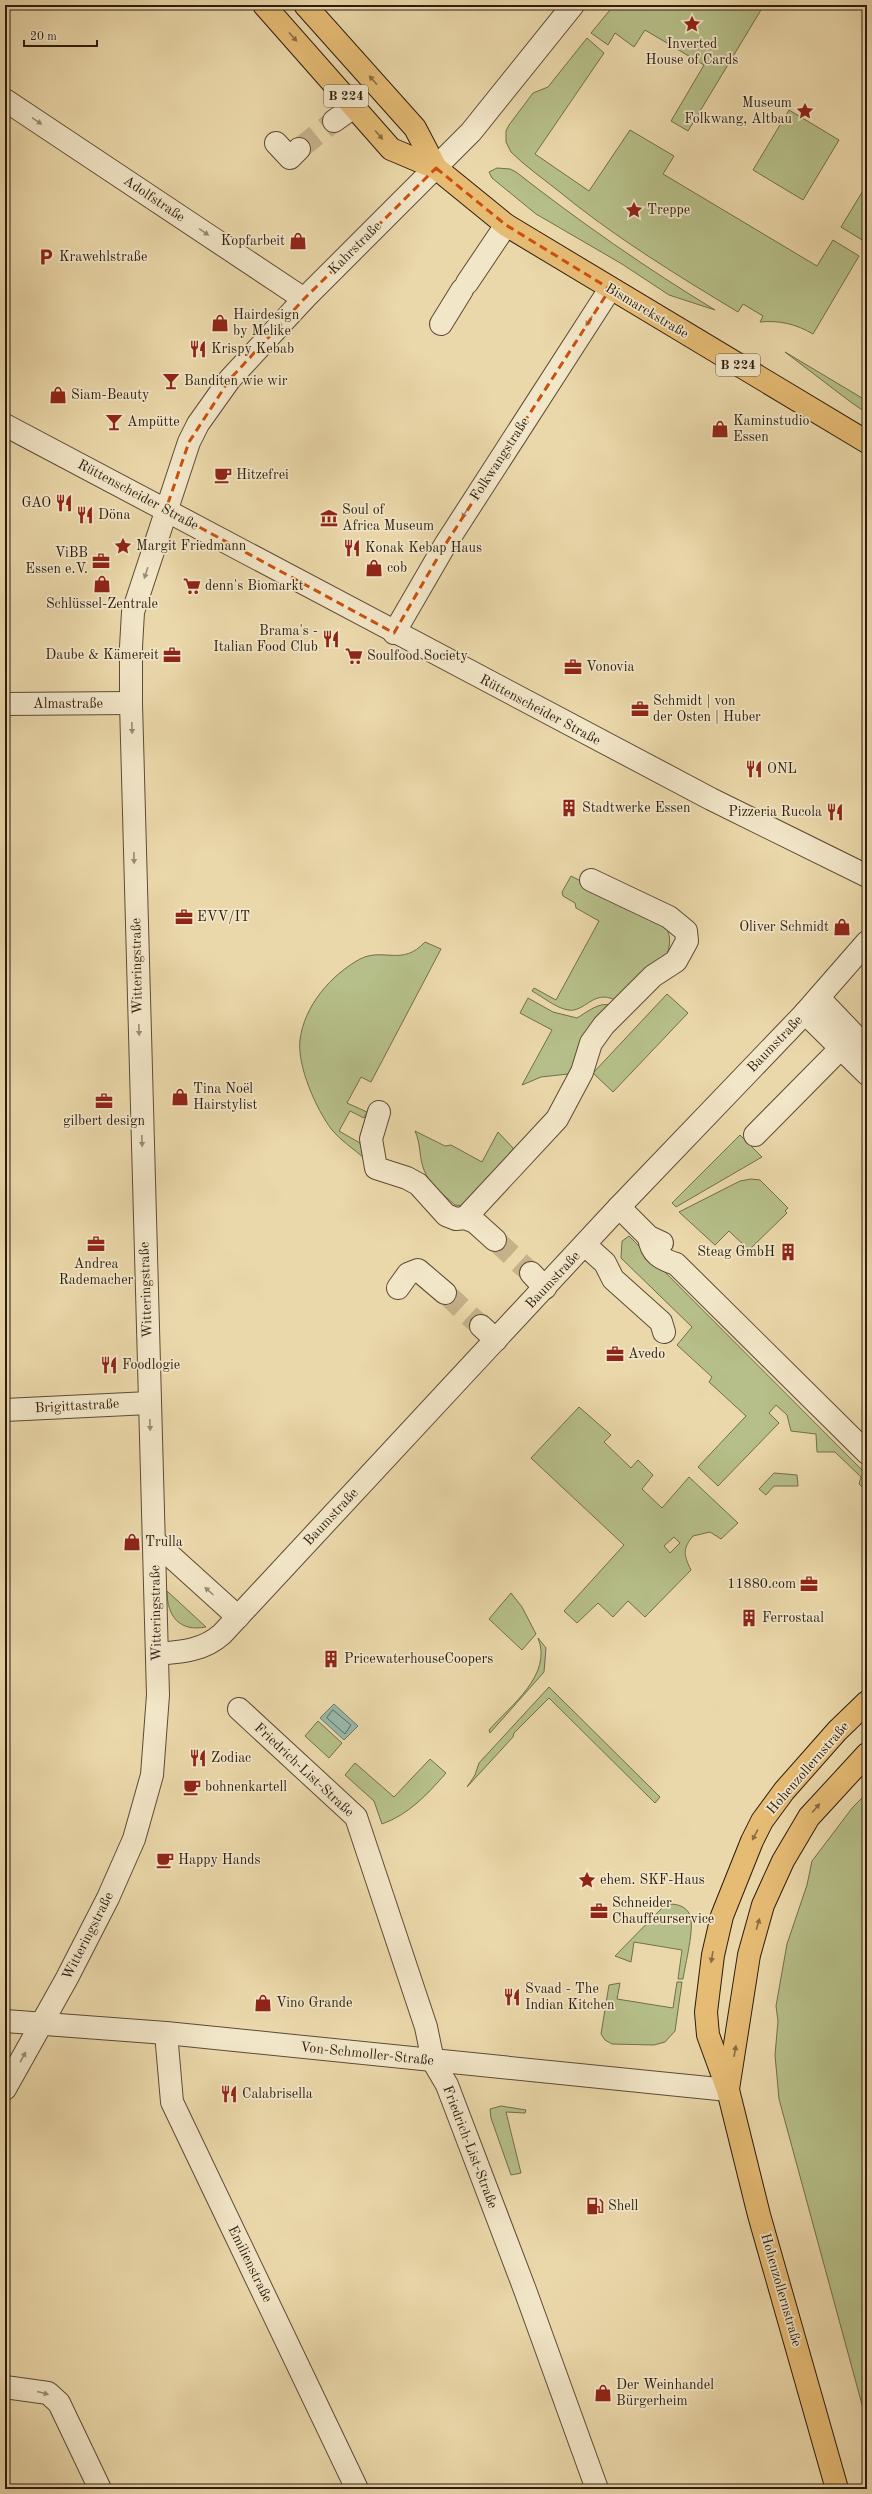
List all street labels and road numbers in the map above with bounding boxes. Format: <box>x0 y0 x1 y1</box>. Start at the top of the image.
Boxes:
road number: B 224 <box>324 85 368 107</box>
street label: Adolfstraße <box>121 173 187 225</box>
street label: Kahrstraße <box>326 219 384 277</box>
street label: Bismarckstraße <box>603 281 691 341</box>
road number: B 224 <box>716 354 760 376</box>
street label: Folkwangstraße <box>468 415 532 503</box>
street label: Rüttenscheider Straße <box>75 457 201 533</box>
street label: Rüttenscheider Straße <box>477 672 603 748</box>
street label: Almastraße <box>33 697 103 711</box>
street label: Witteringstraße <box>129 918 145 1014</box>
street label: Baumstraße <box>745 1013 805 1075</box>
street label: Witteringstraße <box>137 1242 155 1338</box>
street label: Baumstraße <box>523 1249 583 1311</box>
street label: Brigittastraße <box>34 1397 120 1415</box>
street label: Baumstraße <box>301 1486 361 1548</box>
street label: Witteringstraße <box>148 1565 164 1661</box>
street label: Hohenzollernstraße <box>764 1719 852 1817</box>
street label: Friedrich-List-Straße <box>251 1720 357 1820</box>
street label: Witteringstraße <box>60 1890 116 1982</box>
street label: Von-Schmoller-Straße <box>299 2040 435 2068</box>
street label: Friedrich-List-Straße <box>440 2084 500 2210</box>
street label: Emilienstraße <box>225 2223 275 2305</box>
street label: Hohenzollernstraße <box>758 2232 804 2348</box>

